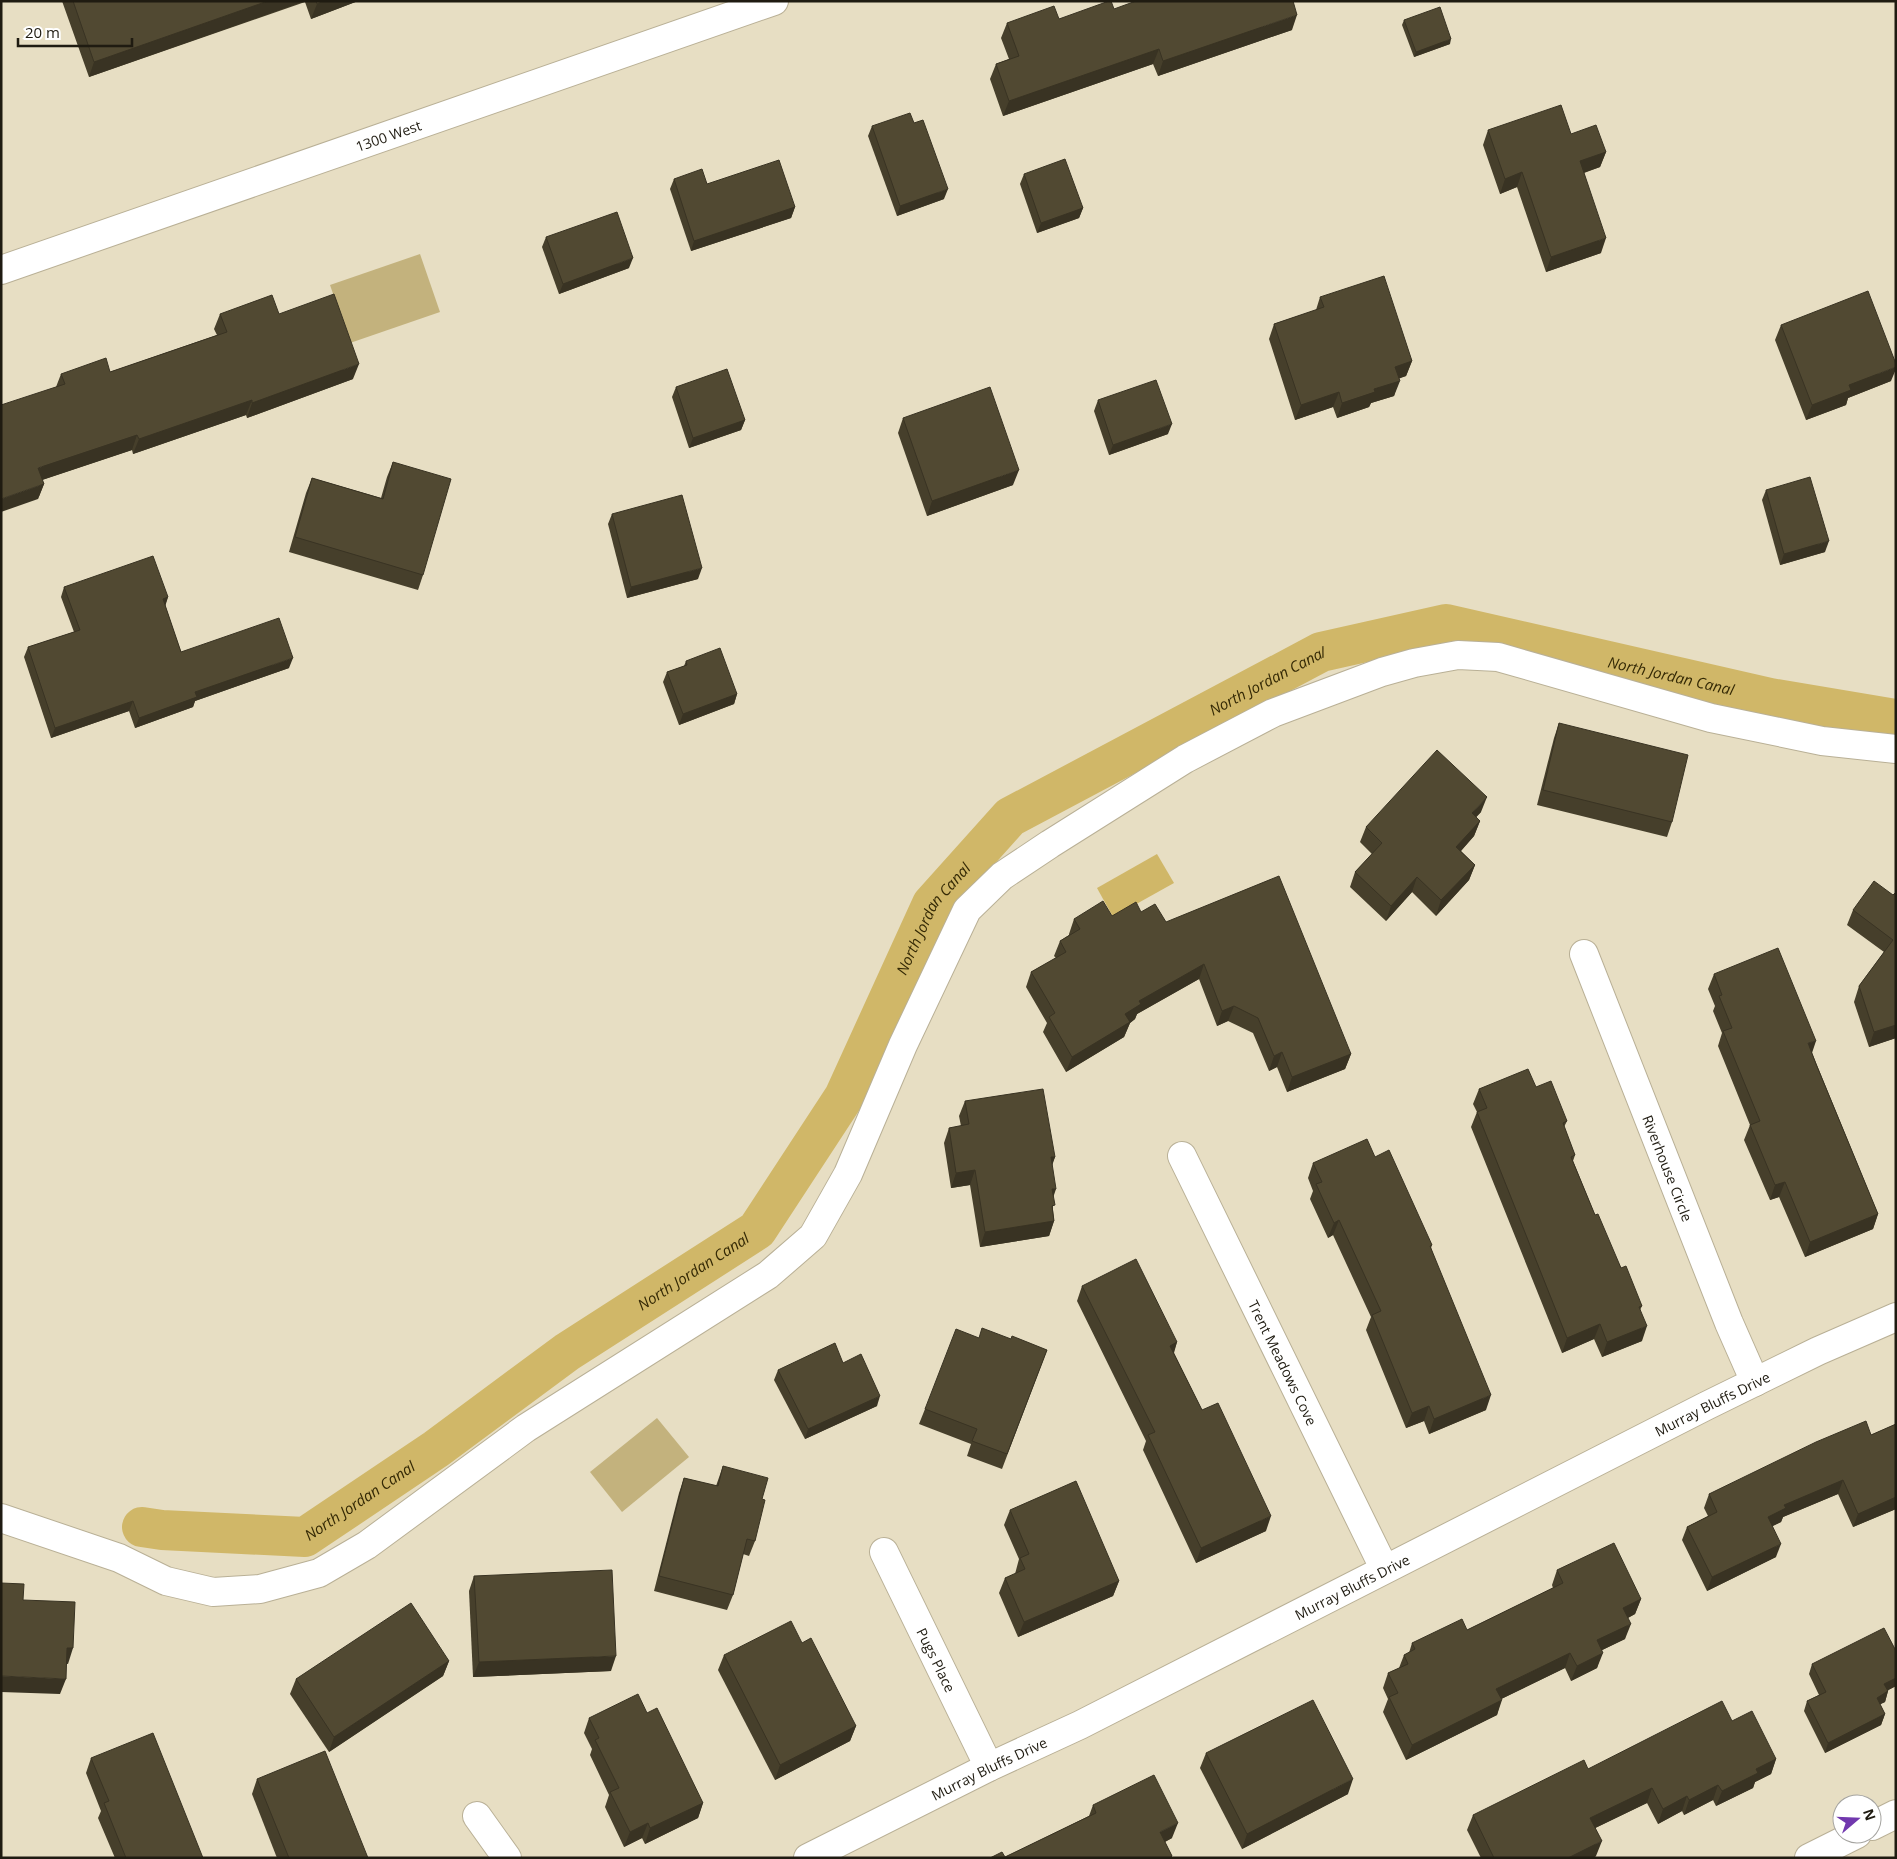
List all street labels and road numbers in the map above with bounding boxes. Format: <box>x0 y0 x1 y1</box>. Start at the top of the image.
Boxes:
street label: 1300 West <box>353 115 424 155</box>
street label: Riverhouse Circle <box>1639 1112 1698 1224</box>
street label: Trent Meadows Cove <box>1245 1297 1322 1428</box>
street label: Murray Bluffs Drive <box>1651 1367 1773 1440</box>
street label: Murray Bluffs Drive <box>1291 1549 1413 1624</box>
street label: Pugs Place <box>913 1625 960 1695</box>
street label: Murray Bluffs Drive <box>928 1732 1050 1804</box>

